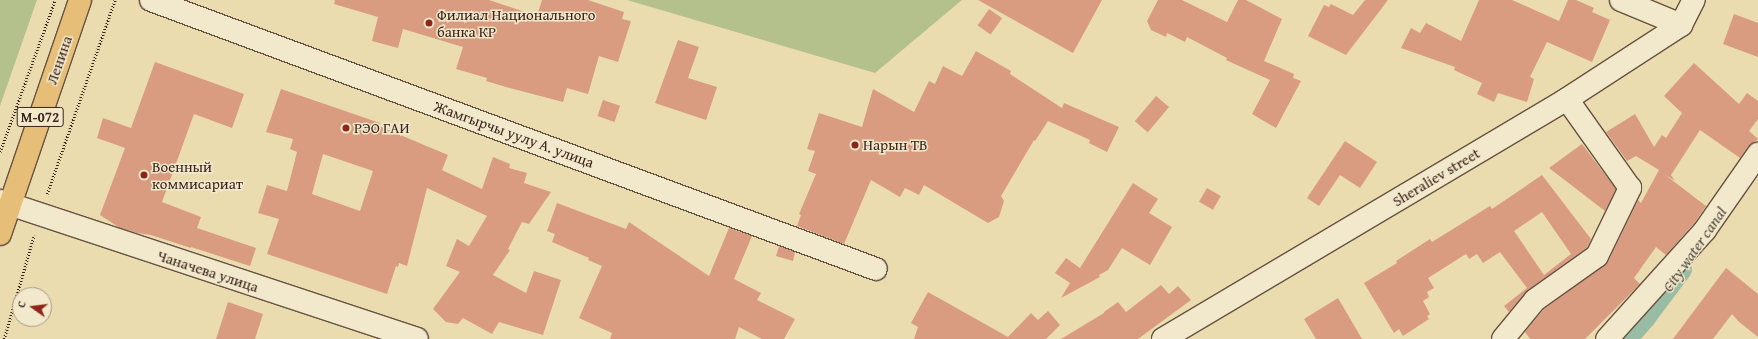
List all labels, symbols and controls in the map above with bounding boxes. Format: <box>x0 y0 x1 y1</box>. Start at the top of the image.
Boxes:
place label: Филиал Национального банка КР <box>437 5 595 40</box>
marker: Филиал Национального банка КР <box>424 18 434 28</box>
street label: Ленина <box>42 33 76 87</box>
street label: Жамгырчы уулу А. улица <box>432 97 596 171</box>
road number: М-072 <box>16 105 64 129</box>
place label: РЭО ГАИ <box>354 119 410 137</box>
marker: РЭО ГАИ <box>341 123 351 133</box>
place label: Нарын ТВ <box>863 136 928 154</box>
marker: Нарын ТВ <box>850 140 860 150</box>
street label: Sheraliev street <box>1389 144 1483 210</box>
place label: Военный коммисариат <box>152 157 243 192</box>
marker: Военный коммисариат <box>139 170 149 180</box>
water label: City water canal <box>1658 203 1730 295</box>
street label: Чаначева улица <box>155 246 261 296</box>
north arrow <box>12 287 52 327</box>
text: С <box>13 299 30 309</box>

